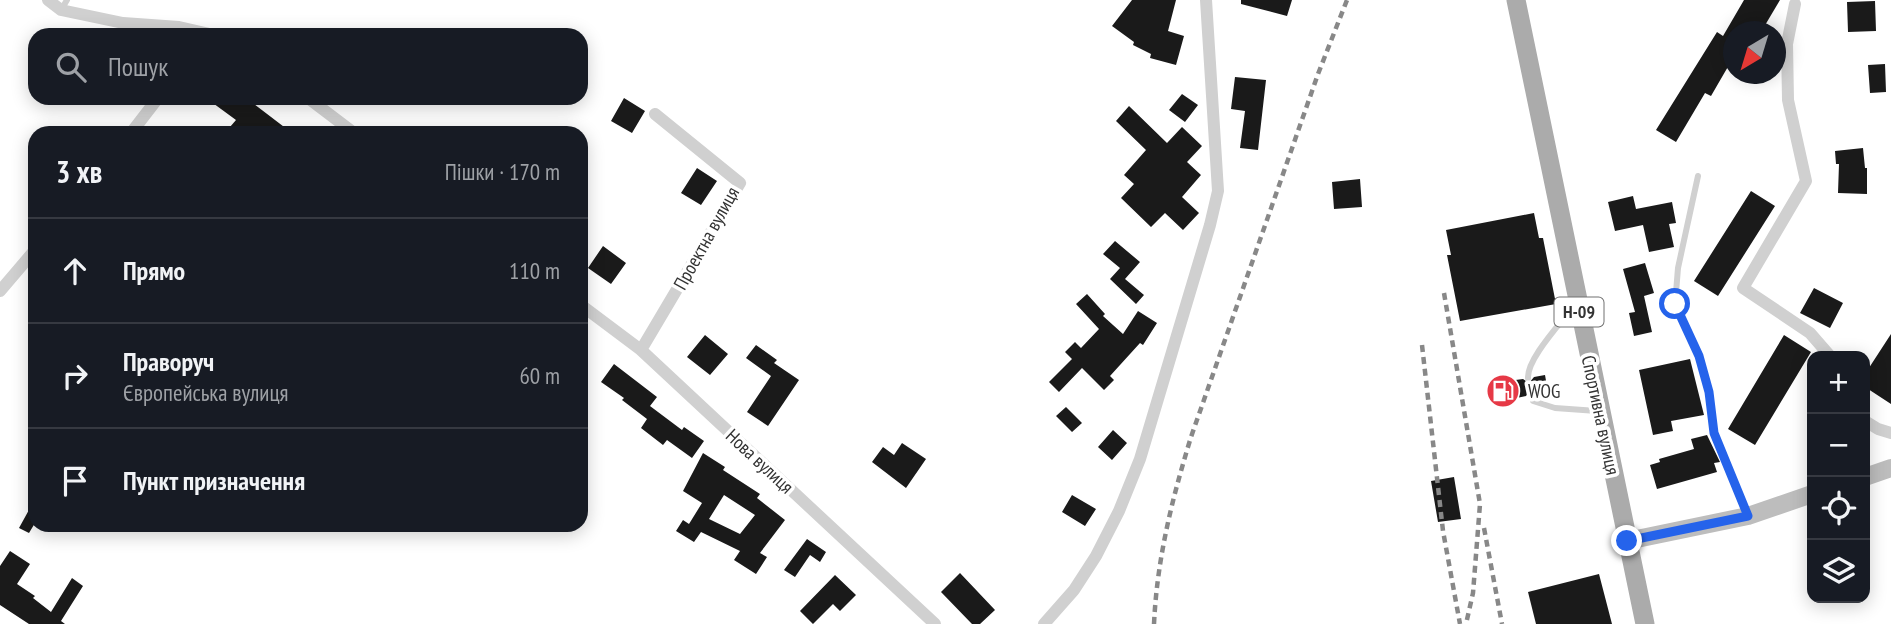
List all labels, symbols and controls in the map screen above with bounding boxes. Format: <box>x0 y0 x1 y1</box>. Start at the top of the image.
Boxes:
north arrow <box>1723 21 1786 84</box>
search box <box>28 28 588 105</box>
icon: search <box>52 48 90 86</box>
text: Пошук <box>108 50 168 83</box>
text: 3 хв <box>56 152 102 191</box>
text: Пішки · 170 m <box>445 157 560 186</box>
street label: Проектна вулиця <box>668 182 744 294</box>
icon: ahead <box>56 252 94 290</box>
text: Прямо <box>123 254 185 287</box>
text: 110 m <box>509 256 560 285</box>
route start <box>1659 288 1690 319</box>
road number: Н-09 <box>1554 298 1604 326</box>
text: Праворуч <box>123 345 214 378</box>
map controls <box>1807 351 1870 603</box>
button: + <box>1807 351 1870 414</box>
street label: Спортивна вулиця <box>1577 353 1625 477</box>
icon: right <box>56 357 94 395</box>
text: 60 m <box>519 361 560 390</box>
fuel station icon: WOG <box>1484 372 1522 410</box>
text: Європейська вулиця <box>123 378 288 407</box>
place label: WOG <box>1528 379 1560 403</box>
button: − <box>1807 414 1870 477</box>
street label: Нова вулиця <box>721 424 799 498</box>
icon: arrive <box>56 462 94 500</box>
text: Пункт призначення <box>123 464 305 497</box>
button: locate <box>1807 477 1870 540</box>
route end <box>1611 525 1642 556</box>
button: layers <box>1807 540 1870 603</box>

